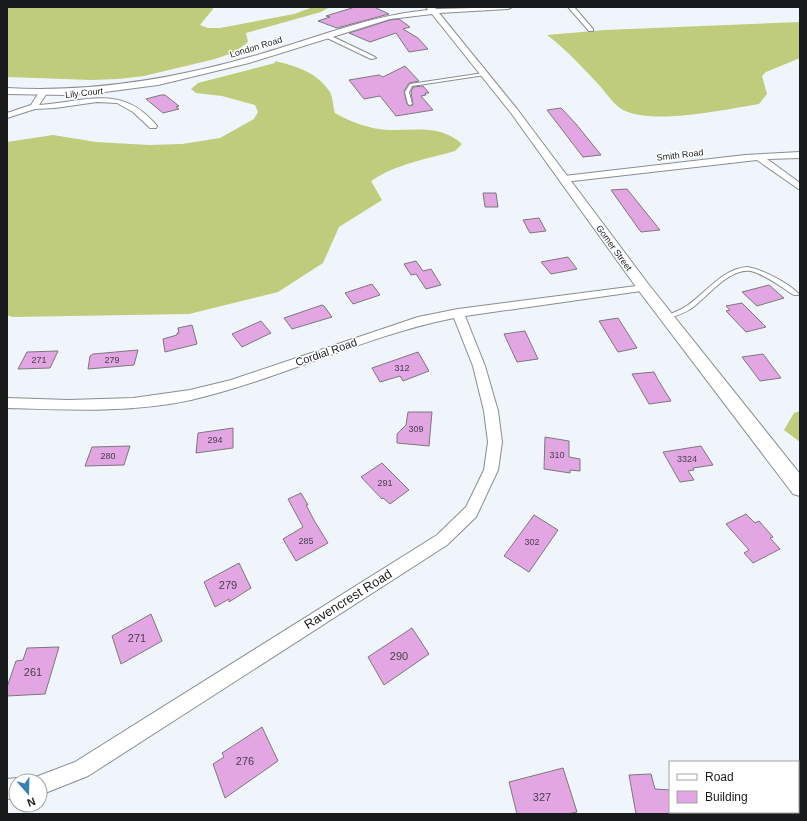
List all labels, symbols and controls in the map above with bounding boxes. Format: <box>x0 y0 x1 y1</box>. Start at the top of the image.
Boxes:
street label: London Road <box>229 34 283 60</box>
street label: Lily Court <box>65 86 104 100</box>
street label: Smith Road <box>656 147 704 163</box>
street label: Gomer Street <box>594 223 634 273</box>
street label: Cordial Road <box>294 336 358 368</box>
house number: 271 <box>31 355 47 365</box>
house number: 279 <box>104 355 120 365</box>
house number: 312 <box>394 363 410 373</box>
house number: 309 <box>408 424 424 434</box>
house number: 294 <box>207 435 223 445</box>
house number: 310 <box>549 450 565 460</box>
house number: 280 <box>100 451 116 461</box>
house number: 3324 <box>677 454 697 464</box>
house number: 291 <box>377 478 393 488</box>
house number: 285 <box>298 536 314 546</box>
house number: 302 <box>524 537 540 547</box>
street label: Ravencrest Road <box>301 566 395 632</box>
house number: 279 <box>219 579 237 591</box>
house number: 271 <box>128 632 146 644</box>
house number: 290 <box>390 650 408 662</box>
house number: 261 <box>24 666 42 678</box>
house number: 276 <box>236 755 254 767</box>
legend <box>669 761 799 813</box>
text: Road <box>705 770 734 784</box>
north arrow <box>8 773 48 813</box>
text: Building <box>705 790 748 804</box>
house number: 327 <box>533 791 551 803</box>
text: N <box>26 795 37 809</box>

